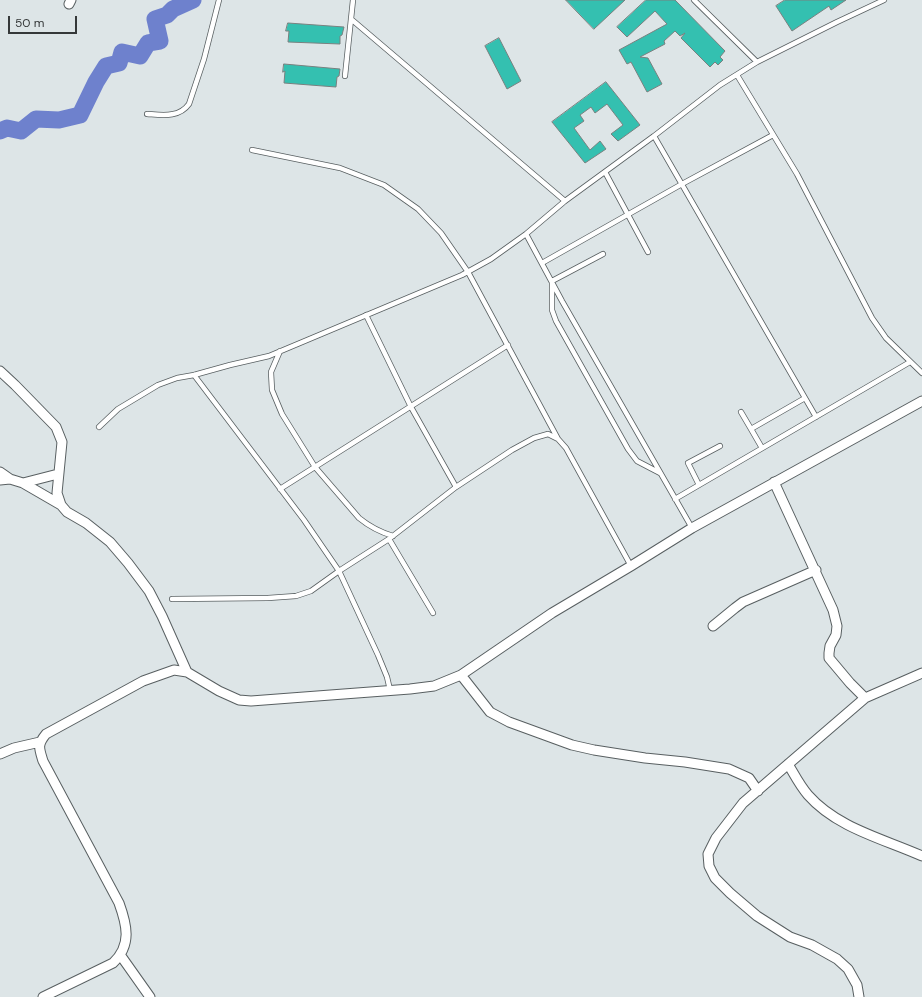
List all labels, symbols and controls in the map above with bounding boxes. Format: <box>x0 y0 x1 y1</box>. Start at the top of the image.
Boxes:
scale bar <box>10 8 79 34</box>
text: 50 m <box>15 15 44 31</box>

